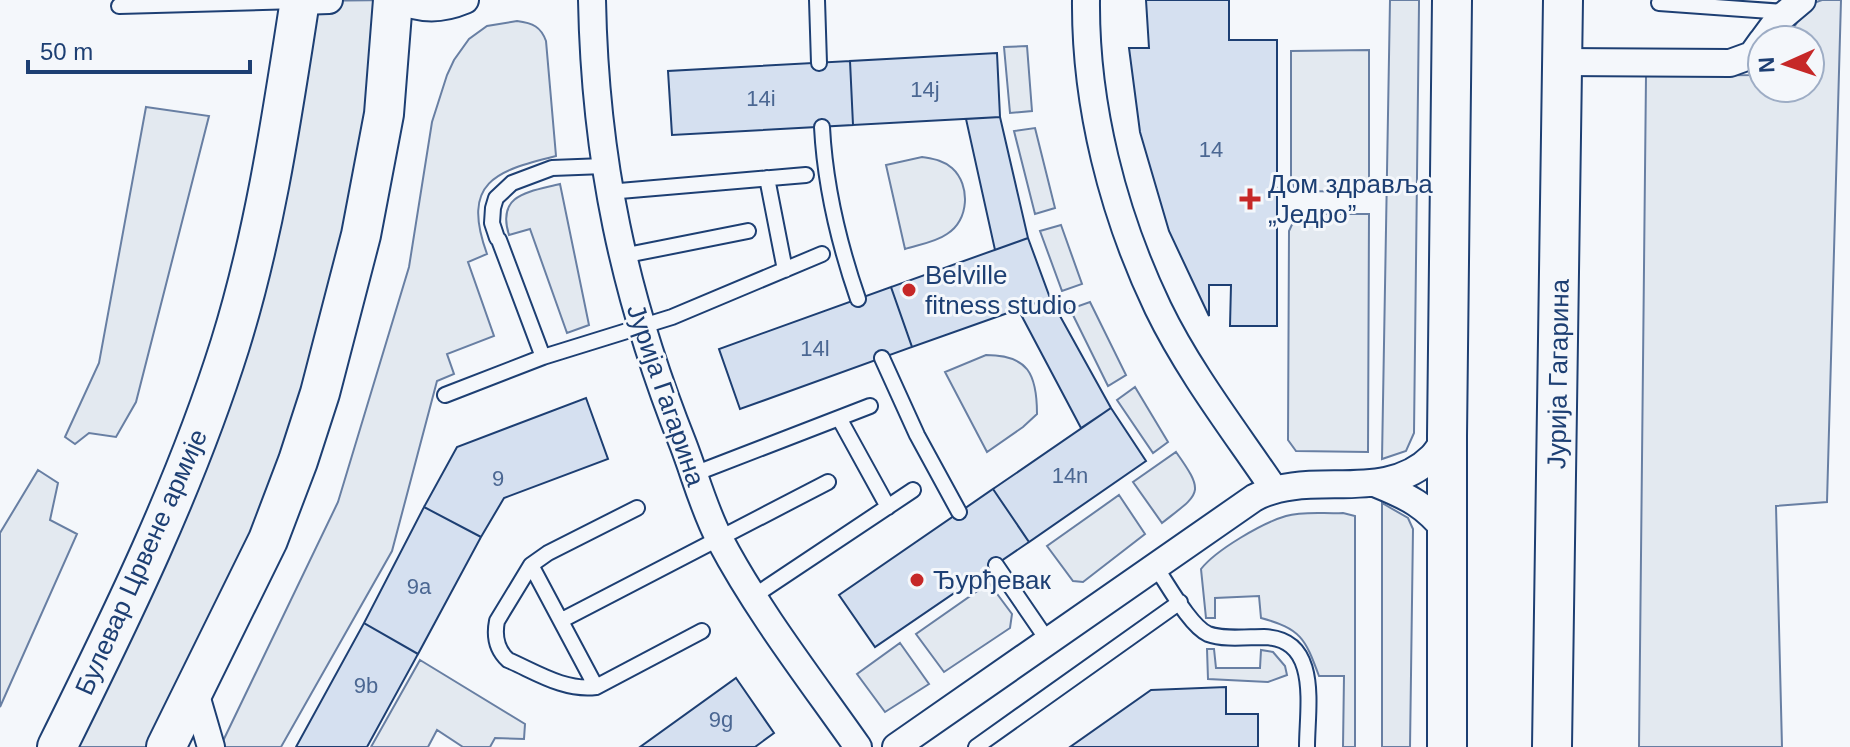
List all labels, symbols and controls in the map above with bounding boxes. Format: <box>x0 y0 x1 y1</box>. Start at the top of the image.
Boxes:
scale bar <box>28 24 250 74</box>
north arrow <box>1746 24 1826 104</box>
text: 50 m <box>40 38 93 65</box>
text: N <box>1754 56 1779 74</box>
house number: 14j <box>910 77 940 102</box>
house number: 14i <box>746 86 776 111</box>
house number: 14 <box>1199 137 1223 162</box>
place label: Дом здравља „Једро” <box>1268 169 1433 229</box>
marker: Дом здравља „Једро” <box>1239 188 1261 210</box>
place label: Belville fitness studio <box>925 260 1077 320</box>
street label: Јурија Гагарина <box>1541 278 1575 469</box>
marker: Belville fitness studio <box>900 281 918 299</box>
street label: Јурија Гагарина <box>621 300 711 490</box>
house number: 14l <box>800 336 830 361</box>
street label: Булевар Црвене армије <box>69 425 213 699</box>
house number: 14n <box>1052 463 1088 488</box>
house number: 9 <box>492 466 504 491</box>
place label: Ђурђевак <box>933 565 1052 595</box>
marker: Ђурђевак <box>908 571 926 589</box>
house number: 9a <box>407 574 432 599</box>
house number: 9b <box>354 673 378 698</box>
house number: 9g <box>709 707 733 732</box>

